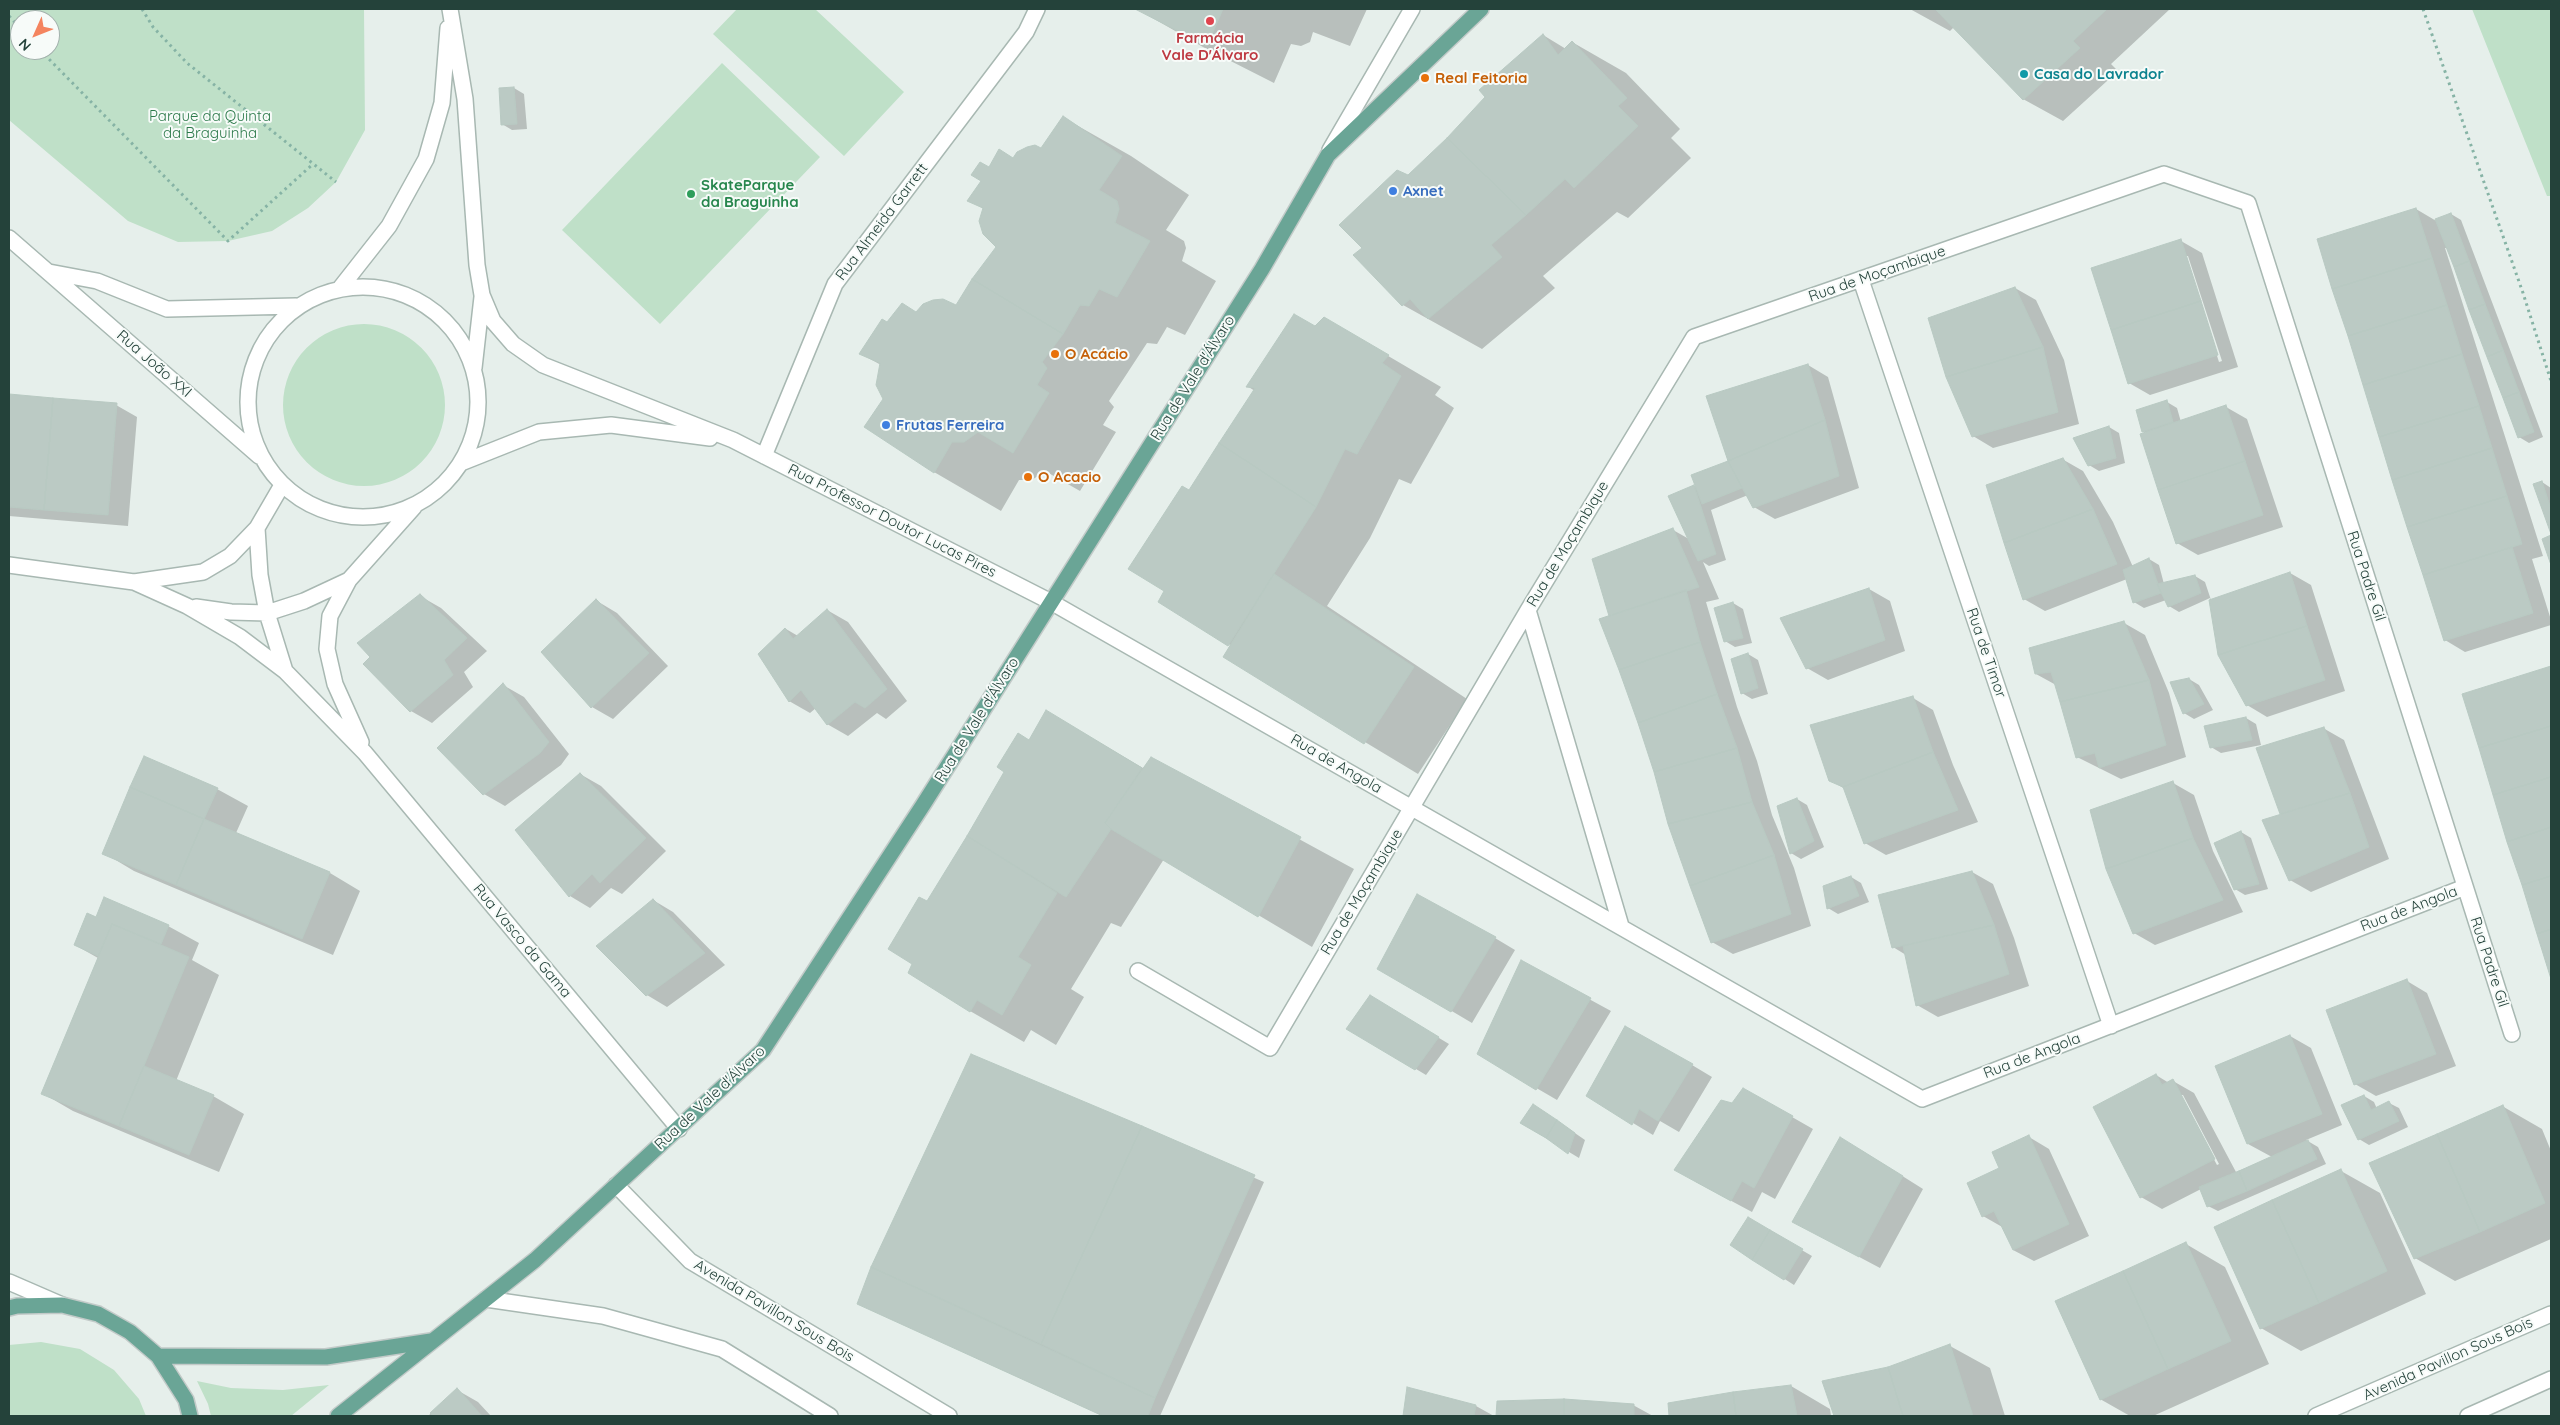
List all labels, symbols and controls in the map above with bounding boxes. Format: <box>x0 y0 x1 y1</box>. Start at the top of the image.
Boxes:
north arrow <box>10 10 60 60</box>
marker: Farmácia Vale D'Álvaro <box>1204 15 1216 27</box>
place label: Farmácia Vale D'Álvaro <box>1162 29 1258 64</box>
text: N <box>15 35 35 55</box>
place label: Casa do Lavrador <box>2034 65 2164 83</box>
marker: Casa do Lavrador <box>2018 68 2030 80</box>
place label: Real Feitoria <box>1435 69 1527 87</box>
marker: Real Feitoria <box>1419 72 1431 84</box>
park label: Parque da Quinta da Braguinha <box>149 107 271 142</box>
street label: Rua Almeida Garrett <box>832 160 932 284</box>
place label: SkateParque da Braguinha <box>701 176 799 211</box>
place label: Axnet <box>1403 182 1444 200</box>
marker: Axnet <box>1387 185 1399 197</box>
marker: SkateParque da Braguinha <box>685 188 697 200</box>
street label: Rua de Moçambique <box>1806 242 1948 306</box>
street label: Rua de Vale d'Álvaro <box>1147 312 1239 444</box>
street label: Rua João XXI <box>113 327 195 401</box>
place label: O Acácio <box>1065 345 1128 363</box>
marker: O Acácio <box>1049 348 1061 360</box>
place label: Frutas Ferreira <box>896 416 1004 434</box>
marker: Frutas Ferreira <box>880 419 892 431</box>
street label: Rua Professor Doutor Lucas Pires <box>785 460 999 582</box>
place label: O Acacio <box>1038 468 1101 486</box>
marker: O Acacio <box>1022 471 1034 483</box>
street label: Rua de Moçambique <box>1523 478 1613 610</box>
street label: Rua Padre Gil <box>2343 529 2389 623</box>
street label: Rua de Timor <box>1962 606 2010 700</box>
street label: Rua de Vale d'Álvaro <box>931 654 1023 786</box>
street label: Rua de Angola <box>1287 731 1385 797</box>
street label: Rua de Moçambique <box>1317 826 1407 958</box>
street label: Rua Vasco da Gama <box>469 880 575 1002</box>
street label: Rua de Angola <box>2358 882 2460 936</box>
street label: Rua Padre Gil <box>2466 915 2512 1009</box>
street label: Rua de Angola <box>1981 1029 2083 1083</box>
street label: Rua de Vale d'Álvaro <box>651 1042 769 1154</box>
street label: Avenida Pavillon Sous Bois <box>691 1256 857 1366</box>
street label: Avenida Pavillon Sous Bois <box>2361 1313 2535 1405</box>

